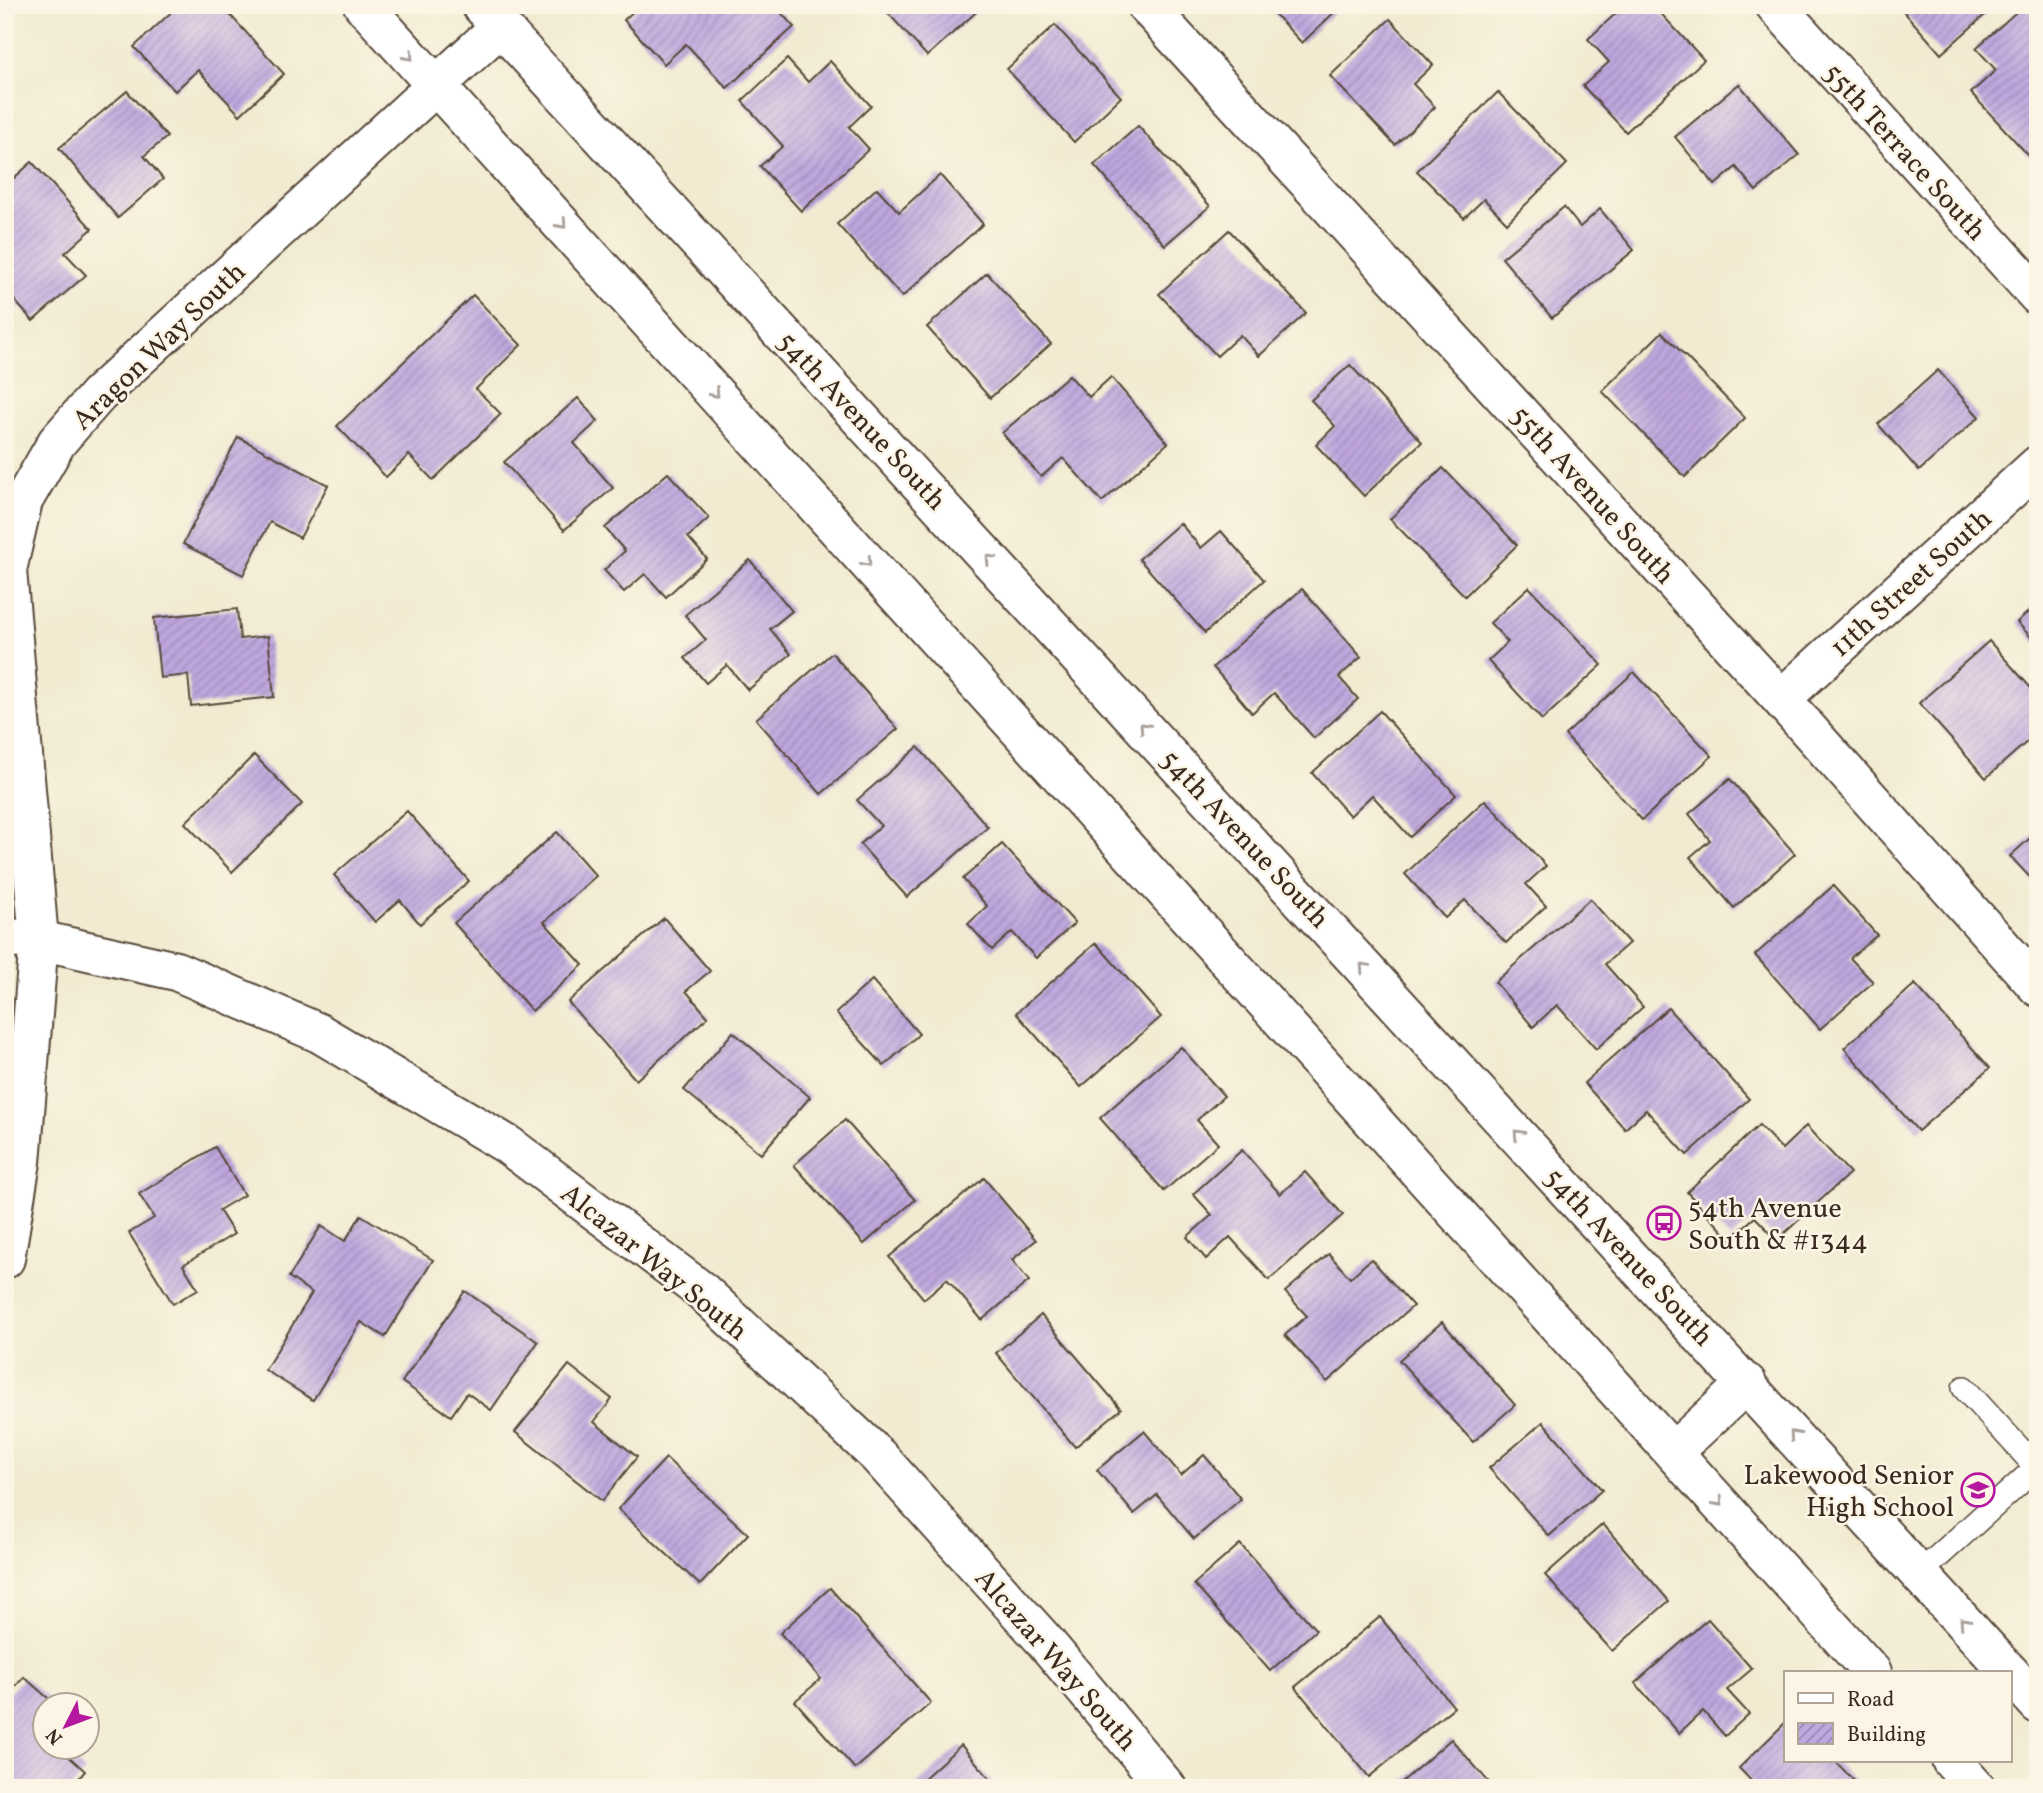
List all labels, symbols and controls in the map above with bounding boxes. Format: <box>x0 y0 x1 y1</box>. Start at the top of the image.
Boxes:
one-way arrow <box>401 48 413 61</box>
street label: 55th Terrace South <box>1814 55 1995 250</box>
one-way arrow <box>554 216 566 229</box>
street label: Aragon Way South <box>64 254 255 440</box>
street label: 54th Avenue South <box>768 324 955 520</box>
one-way arrow <box>706 385 719 398</box>
street label: 55th Avenue South <box>1501 398 1683 594</box>
street label: 11th Street South <box>1822 501 2001 667</box>
one-way arrow <box>859 554 871 567</box>
one-way arrow <box>986 554 998 567</box>
one-way arrow <box>1140 722 1152 735</box>
street label: 54th Avenue South <box>1151 742 1338 938</box>
one-way arrow <box>1360 962 1373 975</box>
one-way arrow <box>1514 1129 1526 1142</box>
street label: 54th Avenue South <box>1535 1160 1722 1356</box>
street label: Alcazar Way South <box>551 1175 755 1351</box>
place label: 54th Avenue South & #1344 <box>1688 1190 1868 1261</box>
bus stop icon: 54th Avenue South & #1344 <box>1645 1204 1683 1242</box>
one-way arrow <box>1790 1430 1802 1443</box>
place label: Lakewood Senior High School <box>1743 1457 1954 1528</box>
school or university icon: Lakewood Senior High School <box>1959 1471 1997 1509</box>
one-way arrow <box>1710 1494 1723 1507</box>
street label: Alcazar Way South <box>965 1561 1146 1761</box>
one-way arrow <box>1959 1617 1972 1630</box>
legend <box>1784 1671 2011 1762</box>
text: Road <box>1847 1686 1894 1715</box>
north arrow <box>32 1692 102 1762</box>
text: Building <box>1847 1721 1926 1750</box>
text: N <box>40 1722 69 1750</box>

